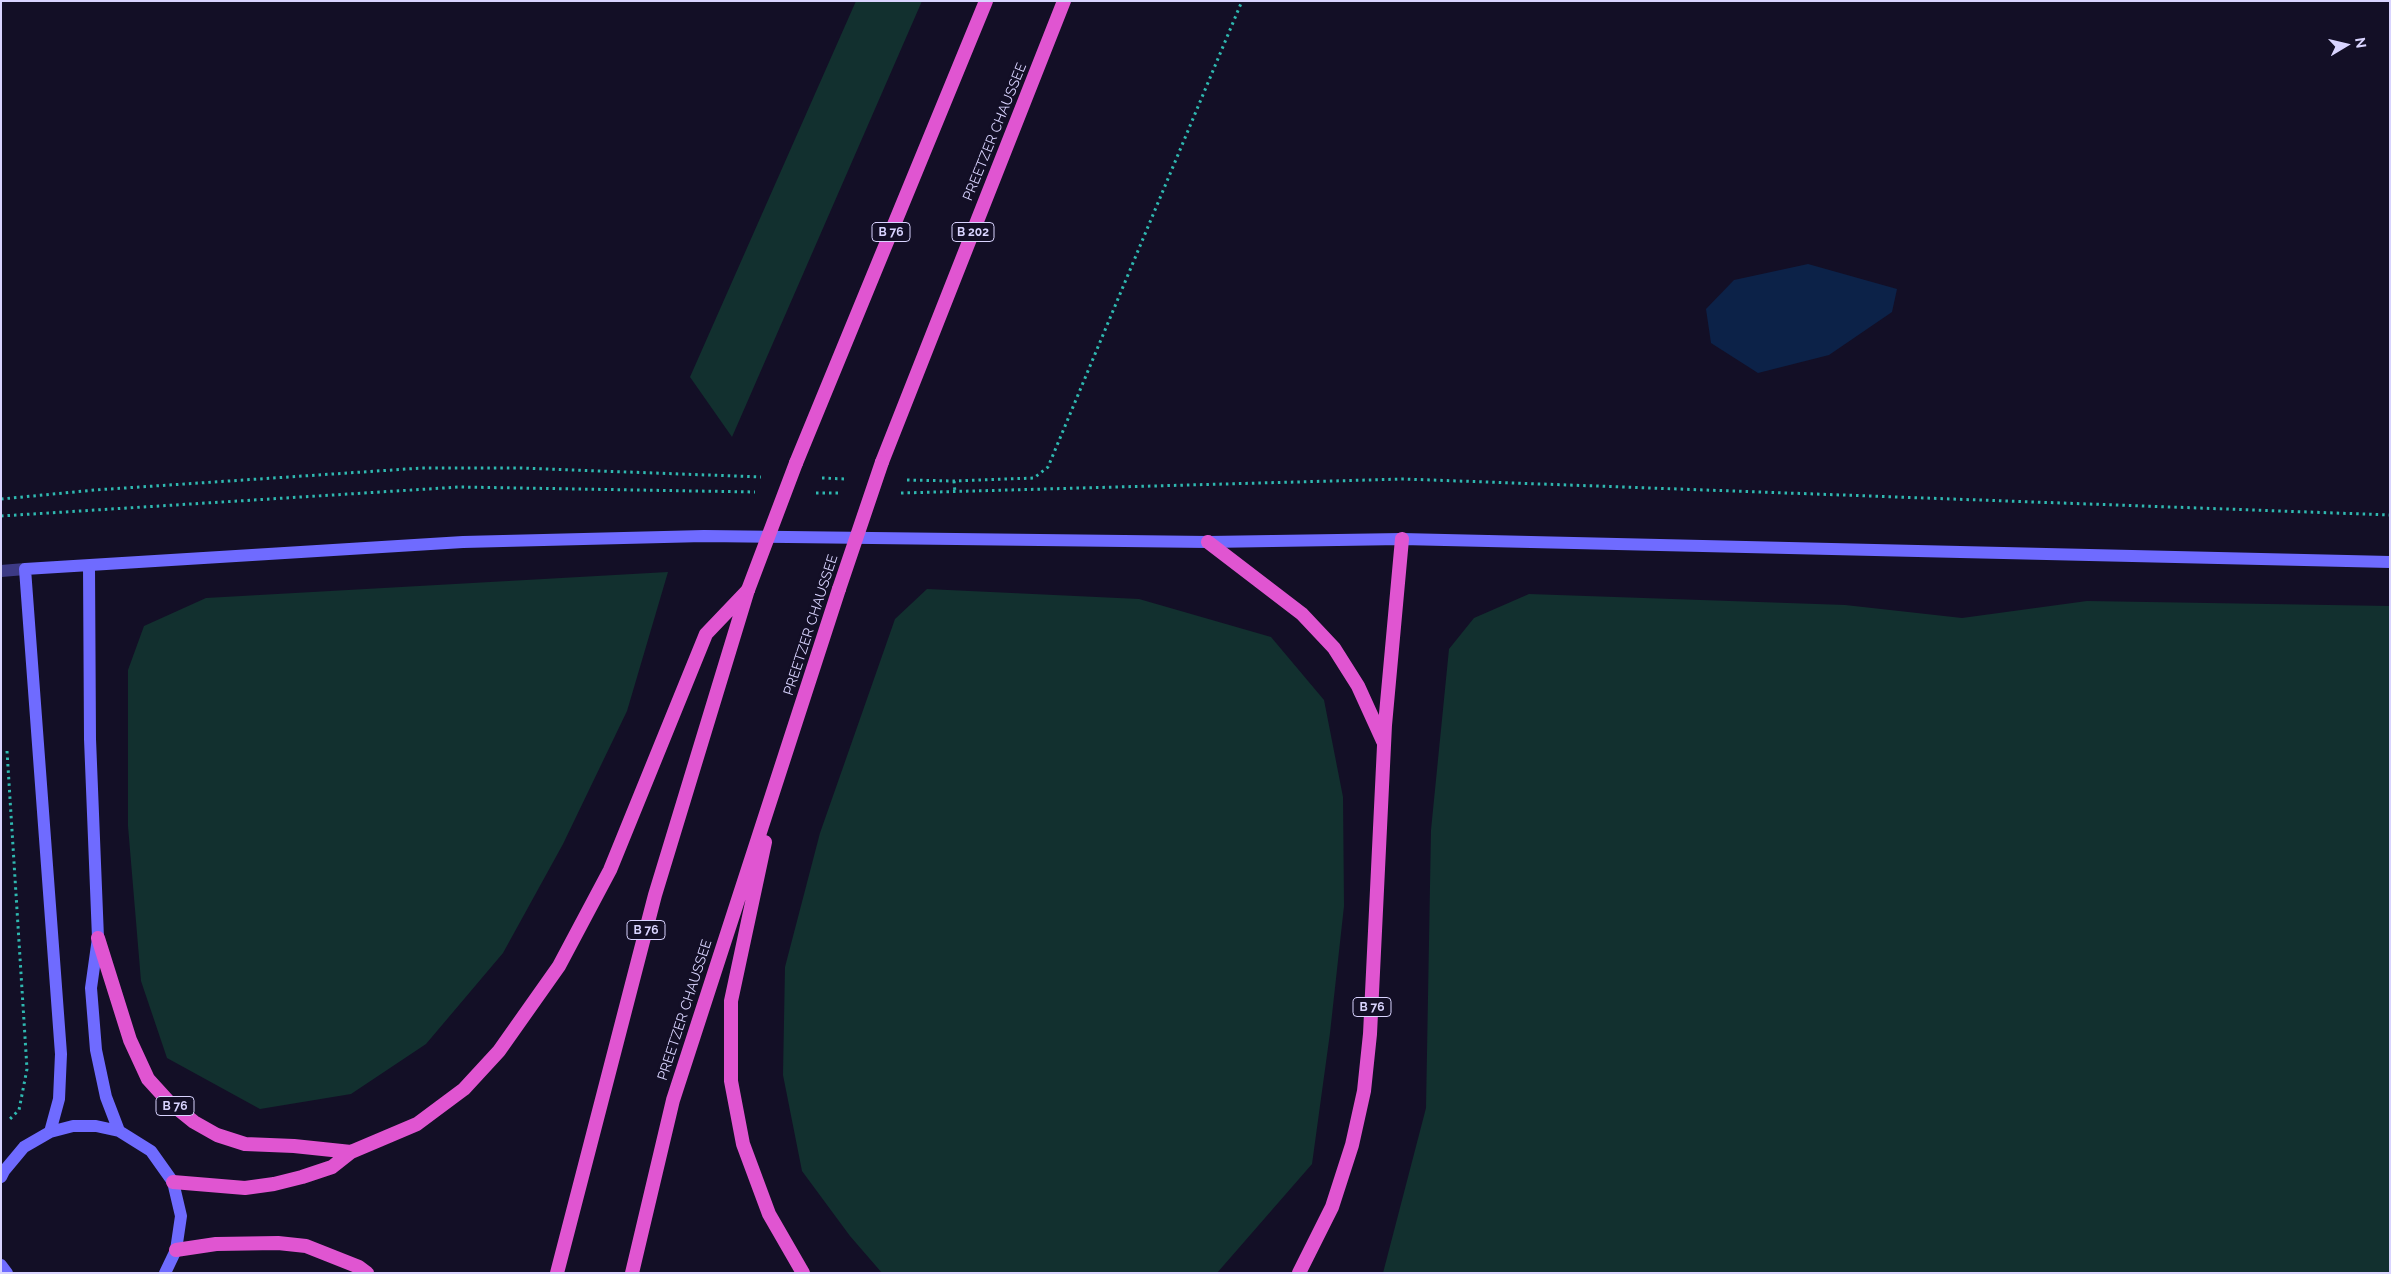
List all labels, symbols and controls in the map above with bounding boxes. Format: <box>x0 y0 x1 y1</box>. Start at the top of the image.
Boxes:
north arrow <box>2321 20 2371 70</box>
text: N <box>2352 36 2370 49</box>
street label: PREETZER CHAUSSEE <box>960 61 1030 203</box>
road number: B 76 <box>872 222 910 242</box>
road number: B 202 <box>952 222 994 242</box>
street label: PREETZER CHAUSSEE <box>780 552 842 698</box>
road number: B 76 <box>627 920 665 940</box>
street label: PREETZER CHAUSSEE <box>654 937 716 1083</box>
road number: B 76 <box>1353 998 1391 1016</box>
road number: B 76 <box>156 1096 194 1116</box>

